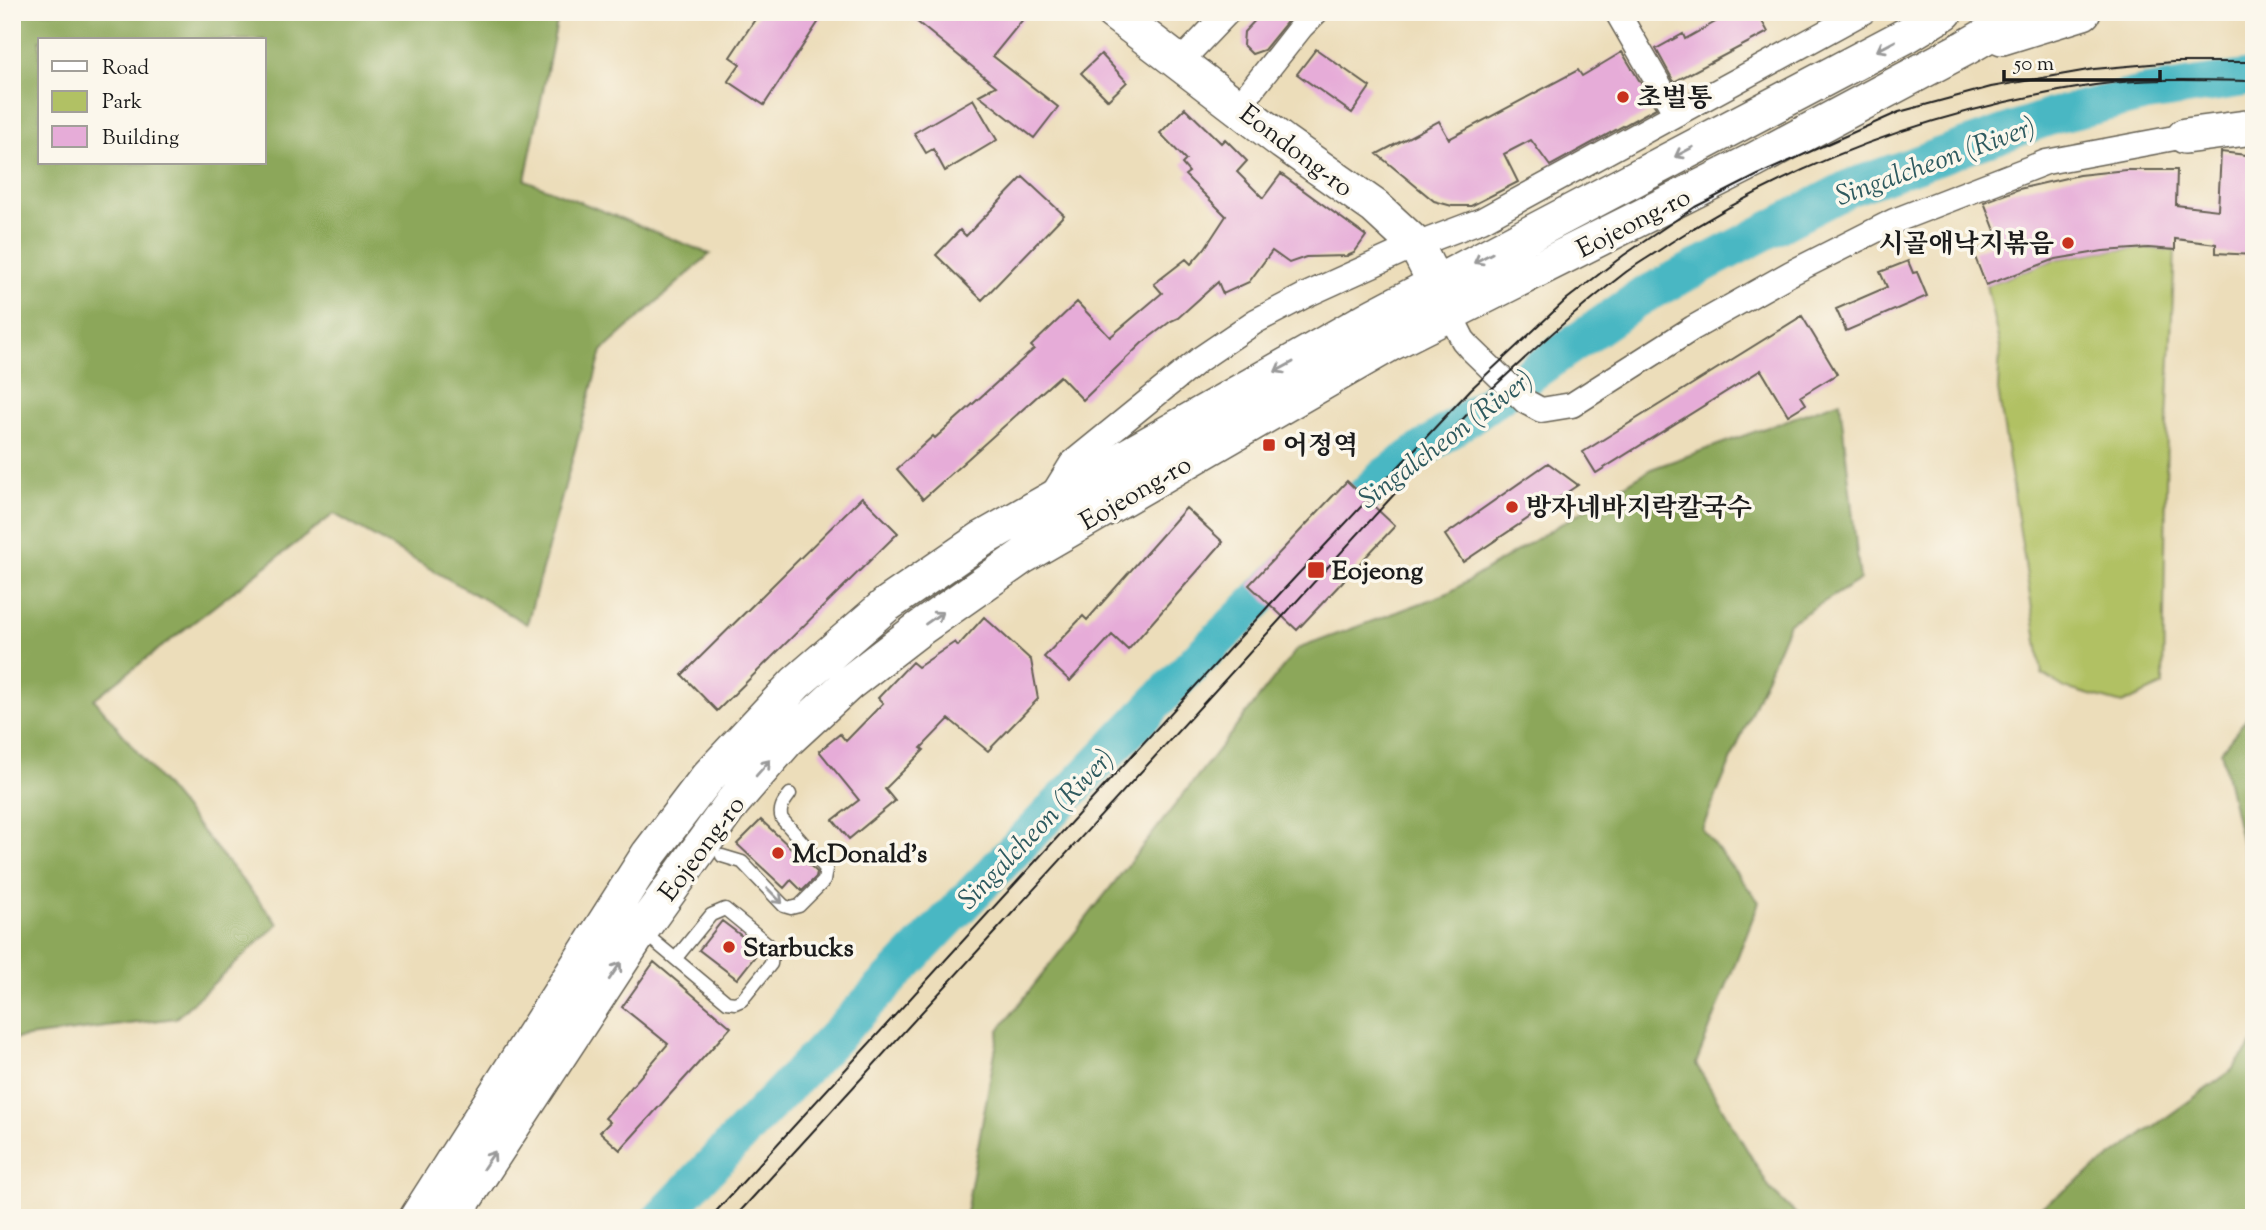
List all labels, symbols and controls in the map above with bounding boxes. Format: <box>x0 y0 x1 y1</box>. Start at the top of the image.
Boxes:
legend <box>38 38 266 164</box>
scale bar <box>2004 38 2159 82</box>
one-way arrow <box>1876 39 1896 53</box>
text: 50 m <box>2013 50 2054 80</box>
text: Road <box>102 54 149 84</box>
place label: 초벌통 <box>1637 81 1712 118</box>
text: Park <box>102 88 143 118</box>
marker: 초벌통 <box>1615 89 1631 105</box>
street label: Eondong-ro <box>1231 97 1360 207</box>
water label: Singalcheon (River) <box>1831 108 2041 218</box>
text: Building <box>102 124 179 154</box>
one-way arrow <box>1674 145 1695 159</box>
street label: Eojeong-ro <box>1571 180 1698 269</box>
place label: 시골애낙지볶음 <box>1878 227 2054 264</box>
marker: 시골애낙지볶음 <box>2060 235 2076 251</box>
one-way arrow <box>1473 251 1494 265</box>
one-way arrow <box>1274 360 1294 374</box>
water label: Singalcheon (River) <box>1351 361 1543 520</box>
place label: 어정역 <box>1283 429 1358 466</box>
marker: 어정역 <box>1261 437 1277 453</box>
street label: Eojeong-ro <box>1073 447 1199 541</box>
place label: 방자네바지락칼국수 <box>1526 491 1752 528</box>
marker: 방자네바지락칼국수 <box>1504 499 1520 515</box>
place label: Eojeong <box>1332 554 1423 591</box>
marker: Eojeong <box>1306 560 1326 580</box>
one-way arrow <box>924 611 943 625</box>
water label: Singalcheon (River) <box>950 741 1124 919</box>
one-way arrow <box>755 759 771 777</box>
street label: Eojeong-ro <box>651 789 755 910</box>
place label: McDonald's <box>792 837 927 874</box>
marker: McDonald's <box>770 845 786 861</box>
one-way arrow <box>766 887 783 904</box>
place label: Starbucks <box>743 931 854 968</box>
marker: Starbucks <box>721 939 737 955</box>
one-way arrow <box>608 961 622 981</box>
one-way arrow <box>482 1151 496 1171</box>

